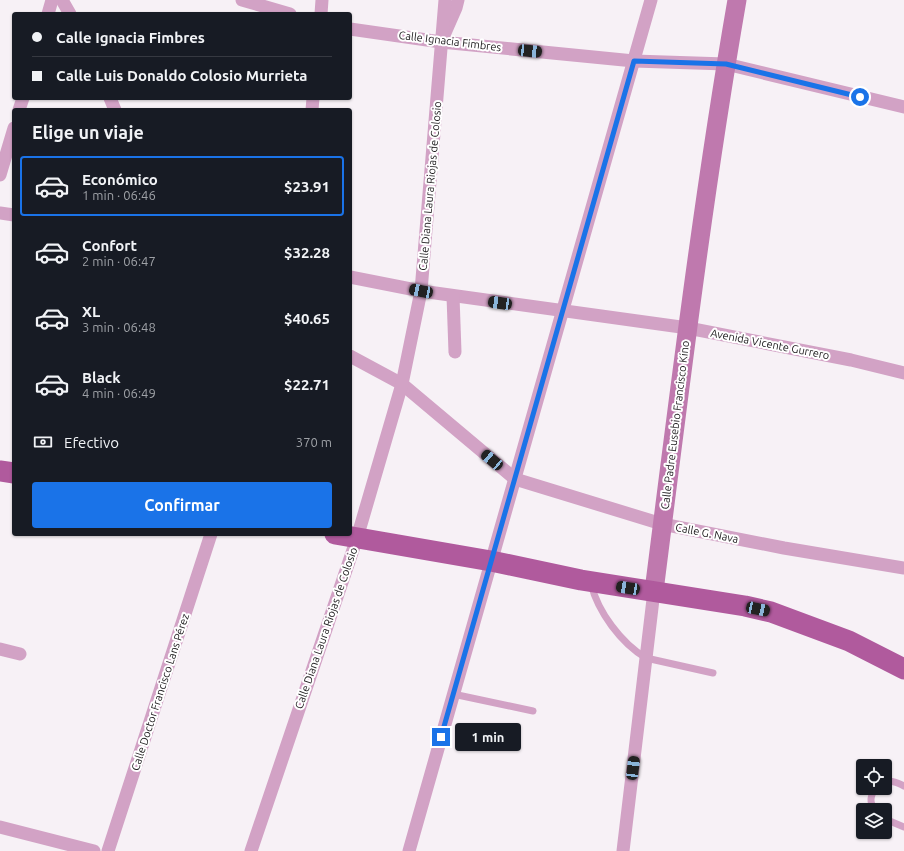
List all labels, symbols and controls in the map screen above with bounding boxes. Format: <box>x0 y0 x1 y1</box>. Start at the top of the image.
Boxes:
text: Calle Ignacia Fimbres <box>56 29 205 46</box>
street label: Calle Ignacia Fimbres <box>398 29 502 53</box>
car <box>517 44 543 58</box>
text: Calle Luis Donaldo Colosio Murrieta <box>56 67 308 84</box>
route start <box>851 88 869 106</box>
street label: Calle Diana Laura Riojas de Colosio <box>417 101 443 271</box>
text: Elige un viaje <box>32 122 144 142</box>
icon: car <box>34 168 70 204</box>
text: Económico <box>82 171 158 188</box>
text: $23.91 <box>284 178 330 195</box>
text: 1 min · 06:46 <box>82 188 156 202</box>
icon: car <box>34 234 70 270</box>
text: Confort <box>82 237 137 254</box>
text: $32.28 <box>284 244 330 261</box>
text: 2 min · 06:47 <box>82 254 156 268</box>
car <box>408 283 434 299</box>
car <box>487 295 513 311</box>
icon: car <box>34 300 70 336</box>
text: XL <box>82 303 100 320</box>
text: $40.65 <box>284 310 330 327</box>
text: 3 min · 06:48 <box>82 320 156 334</box>
street label: Avenida Vicente Gurrero <box>710 327 830 361</box>
street label: Calle Padre Eusebio Francisco Kino <box>659 340 691 510</box>
icon: car <box>34 366 70 402</box>
text: Black <box>82 369 121 386</box>
text: $22.71 <box>284 376 330 393</box>
text: 4 min · 06:49 <box>82 386 156 400</box>
icon: cash <box>32 431 54 453</box>
text: Efectivo <box>64 434 119 451</box>
text: 370 m <box>296 435 332 449</box>
car <box>479 448 505 472</box>
button: Confirmar <box>32 482 332 528</box>
street label: Calle G. Nava <box>674 521 740 545</box>
street label: Calle Diana Laura Riojas de Colosio <box>293 546 359 710</box>
car <box>615 580 641 596</box>
car <box>745 601 771 617</box>
street label: Calle Doctor Francisco Lans Pérez <box>129 612 191 772</box>
callout: 1 min <box>455 723 521 751</box>
route end <box>432 728 450 746</box>
text: 1 min <box>472 730 504 744</box>
car <box>626 755 640 781</box>
map controls <box>856 759 892 839</box>
button: locate <box>856 759 892 795</box>
button: layers <box>856 803 892 839</box>

